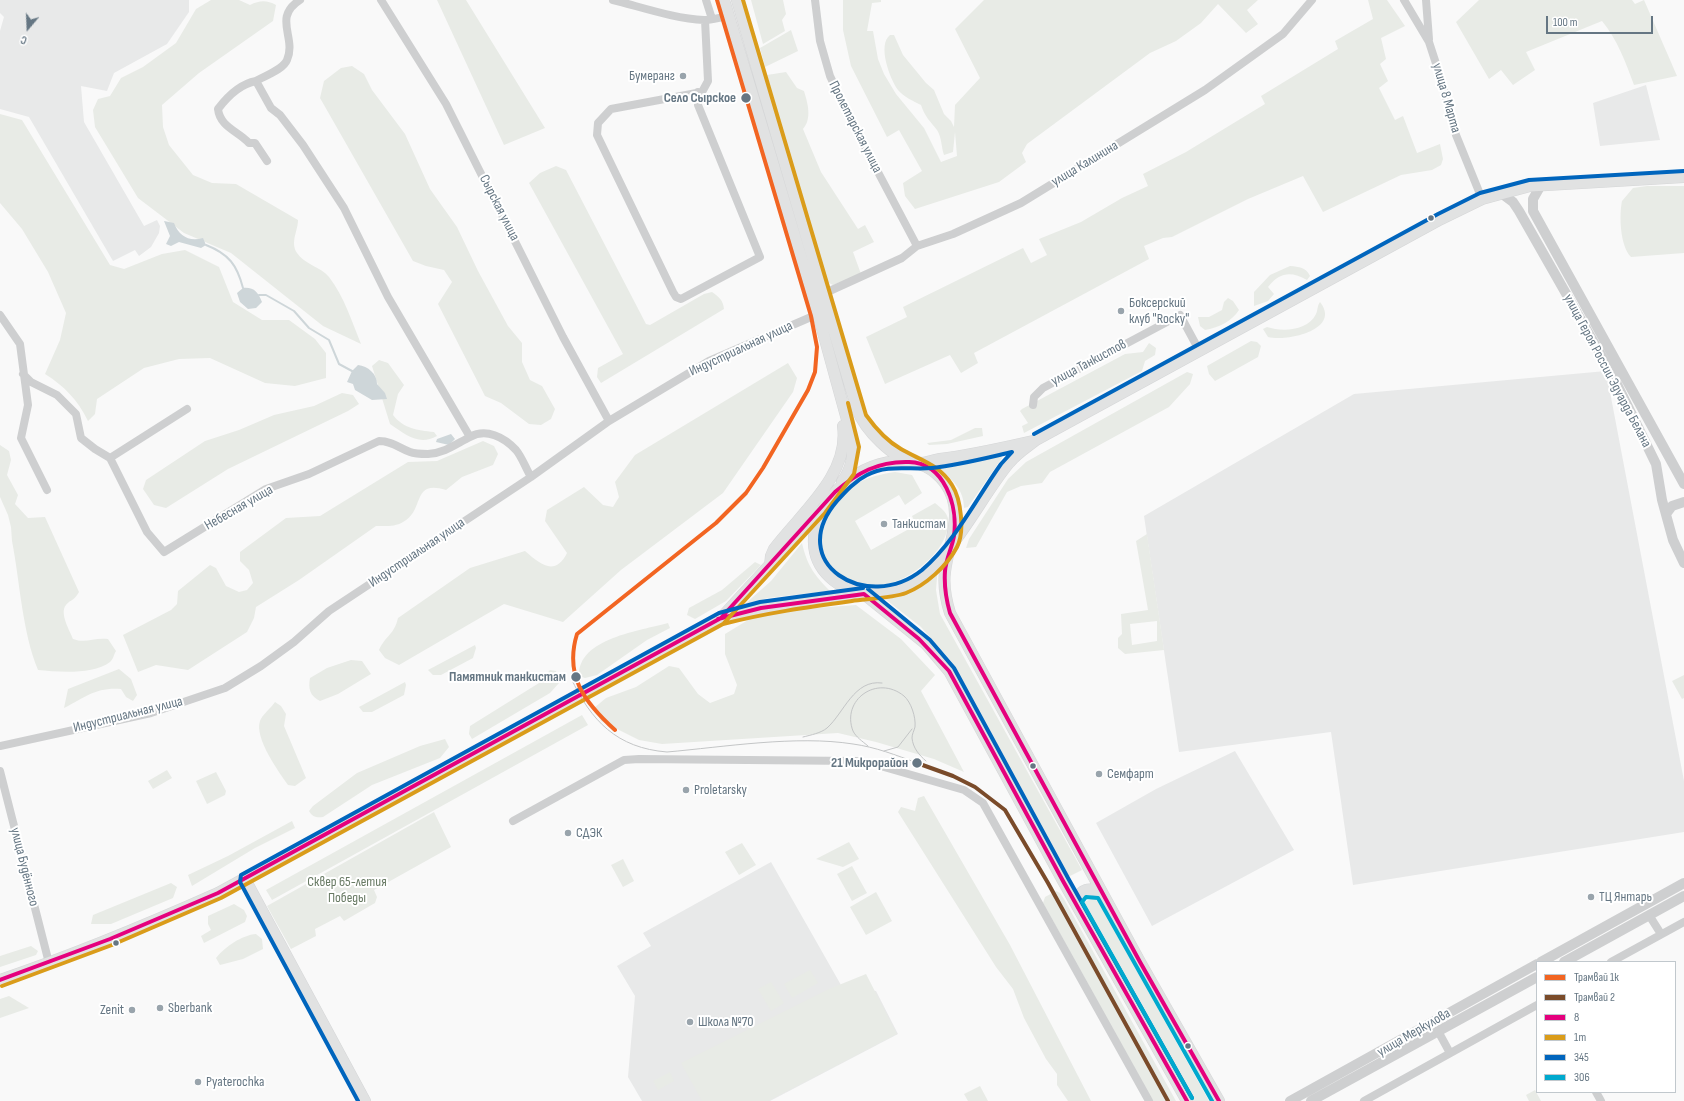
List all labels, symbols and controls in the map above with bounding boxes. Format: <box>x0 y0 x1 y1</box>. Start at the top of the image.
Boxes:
north arrow <box>8 8 48 48</box>
scale bar <box>1548 8 1655 34</box>
text: 100 m <box>1553 15 1578 30</box>
text: С <box>19 33 29 47</box>
street label: улица 8 Марта <box>1428 61 1464 135</box>
place label: Бумеранг <box>629 68 675 84</box>
marker: Бумеранг <box>678 71 688 81</box>
street label: Пролетарская улица <box>825 78 885 176</box>
place label: Село Сырское <box>664 90 736 106</box>
marker: Село Сырское <box>739 91 753 105</box>
street label: улица Калинина <box>1049 138 1121 190</box>
street label: Сырская улица <box>475 172 523 244</box>
unlabelled marker <box>1426 213 1436 223</box>
street label: улица Героя России Эдуарда Белана <box>1559 291 1655 451</box>
place label: Боксерский клуб "Rocky" <box>1129 295 1189 328</box>
marker: Боксерский клуб "Rocky" <box>1116 306 1126 316</box>
street label: Индустриальная улица <box>687 318 795 380</box>
street label: улица Танкистов <box>1048 336 1130 390</box>
street label: Небесная улица <box>202 482 276 534</box>
street label: Индустриальная улица <box>366 515 468 591</box>
place label: Танкистам <box>892 516 946 532</box>
marker: Танкистам <box>879 519 889 529</box>
place label: Памятник танкистам <box>449 669 566 685</box>
marker: Памятник танкистам <box>569 670 583 684</box>
street label: Индустриальная улица <box>72 693 184 737</box>
place label: 21 Микрорайон <box>831 755 908 771</box>
marker: 21 Микрорайон <box>910 756 924 770</box>
unlabelled marker <box>1028 761 1038 771</box>
place label: Семфарт <box>1107 766 1154 782</box>
marker: Семфарт <box>1094 769 1104 779</box>
place label: Proletarsky <box>694 782 747 798</box>
marker: Proletarsky <box>681 785 691 795</box>
place label: СДЭК <box>576 825 602 841</box>
street label: улица Будённого <box>6 826 42 908</box>
marker: СДЭК <box>563 828 573 838</box>
park label: Сквер 65-летия Победы <box>307 874 387 906</box>
place label: ТЦ Янтарь <box>1599 889 1652 905</box>
marker: ТЦ Янтарь <box>1586 892 1596 902</box>
unlabelled marker <box>111 938 121 948</box>
legend <box>1536 961 1676 1093</box>
text: Трамвай 1к <box>1574 970 1619 985</box>
text: Трамвай 2 <box>1574 990 1615 1005</box>
place label: Sberbank <box>168 1000 212 1016</box>
place label: Zenit <box>100 1002 124 1018</box>
marker: Sberbank <box>155 1003 165 1013</box>
marker: Zenit <box>127 1005 137 1015</box>
street label: улица Меркулова <box>1374 1005 1454 1061</box>
text: 8 <box>1574 1010 1579 1025</box>
place label: Школа №70 <box>698 1014 754 1030</box>
marker: Школа №70 <box>685 1017 695 1027</box>
text: 1т <box>1574 1030 1586 1045</box>
unlabelled marker <box>1183 1041 1193 1051</box>
text: 345 <box>1574 1050 1589 1065</box>
text: 306 <box>1574 1070 1590 1085</box>
place label: Pyaterochka <box>206 1074 264 1090</box>
marker: Pyaterochka <box>193 1077 203 1087</box>

